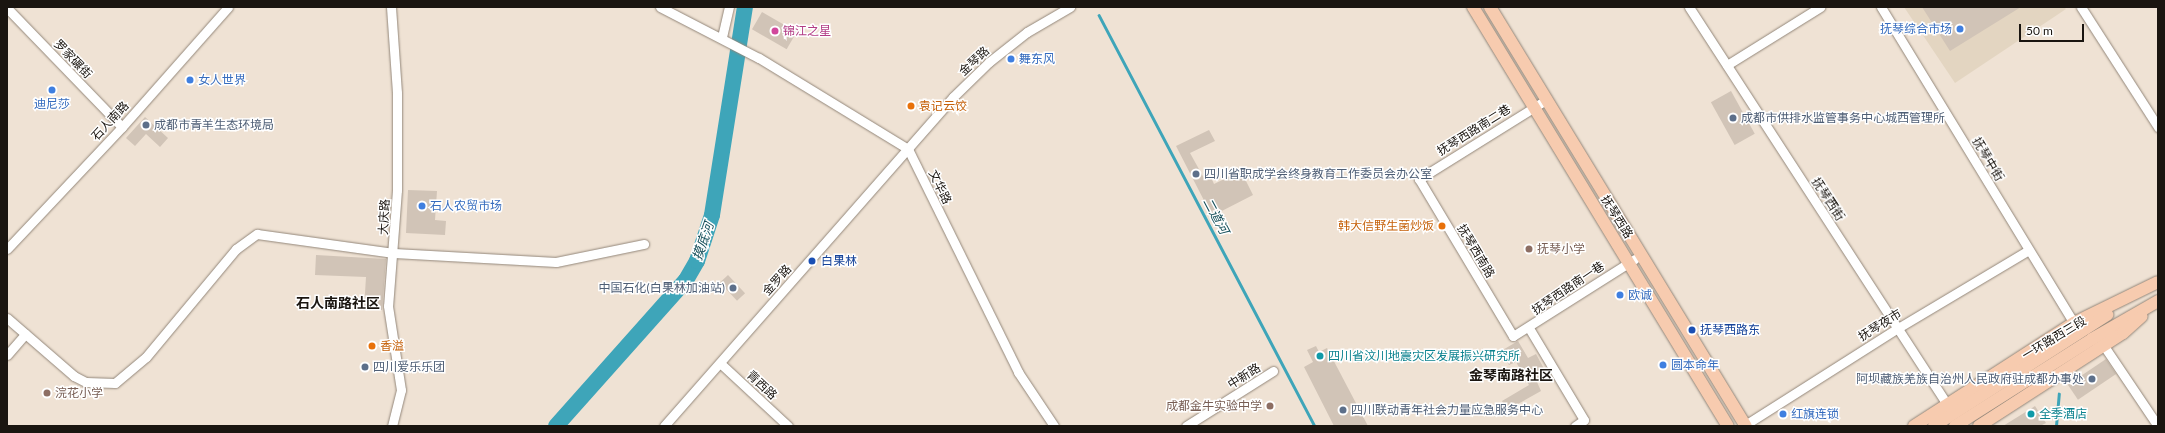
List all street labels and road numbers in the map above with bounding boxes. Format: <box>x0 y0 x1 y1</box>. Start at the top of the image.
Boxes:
street label: 罗家碾街 <box>51 37 95 81</box>
street label: 金琴路 <box>956 43 992 79</box>
street label: 石人南路 <box>88 99 132 143</box>
street label: 抚琴西路南二巷 <box>1435 102 1513 158</box>
street label: 抚琴中街 <box>1969 135 2007 183</box>
street label: 文华路 <box>926 168 954 206</box>
street label: 抚琴西街 <box>1809 175 1847 223</box>
street label: 抚琴西路 <box>1598 193 1636 241</box>
street label: 大庆路 <box>376 199 392 235</box>
street label: 抚琴西南路 <box>1454 222 1498 280</box>
street label: 抚琴西路南一巷 <box>1529 259 1607 317</box>
street label: 金罗路 <box>760 262 794 298</box>
street label: 抚琴夜市 <box>1856 306 1904 344</box>
street label: 一环路西三段 <box>2019 313 2089 363</box>
street label: 中新路 <box>1225 360 1263 392</box>
street label: 青西路 <box>744 367 780 403</box>

